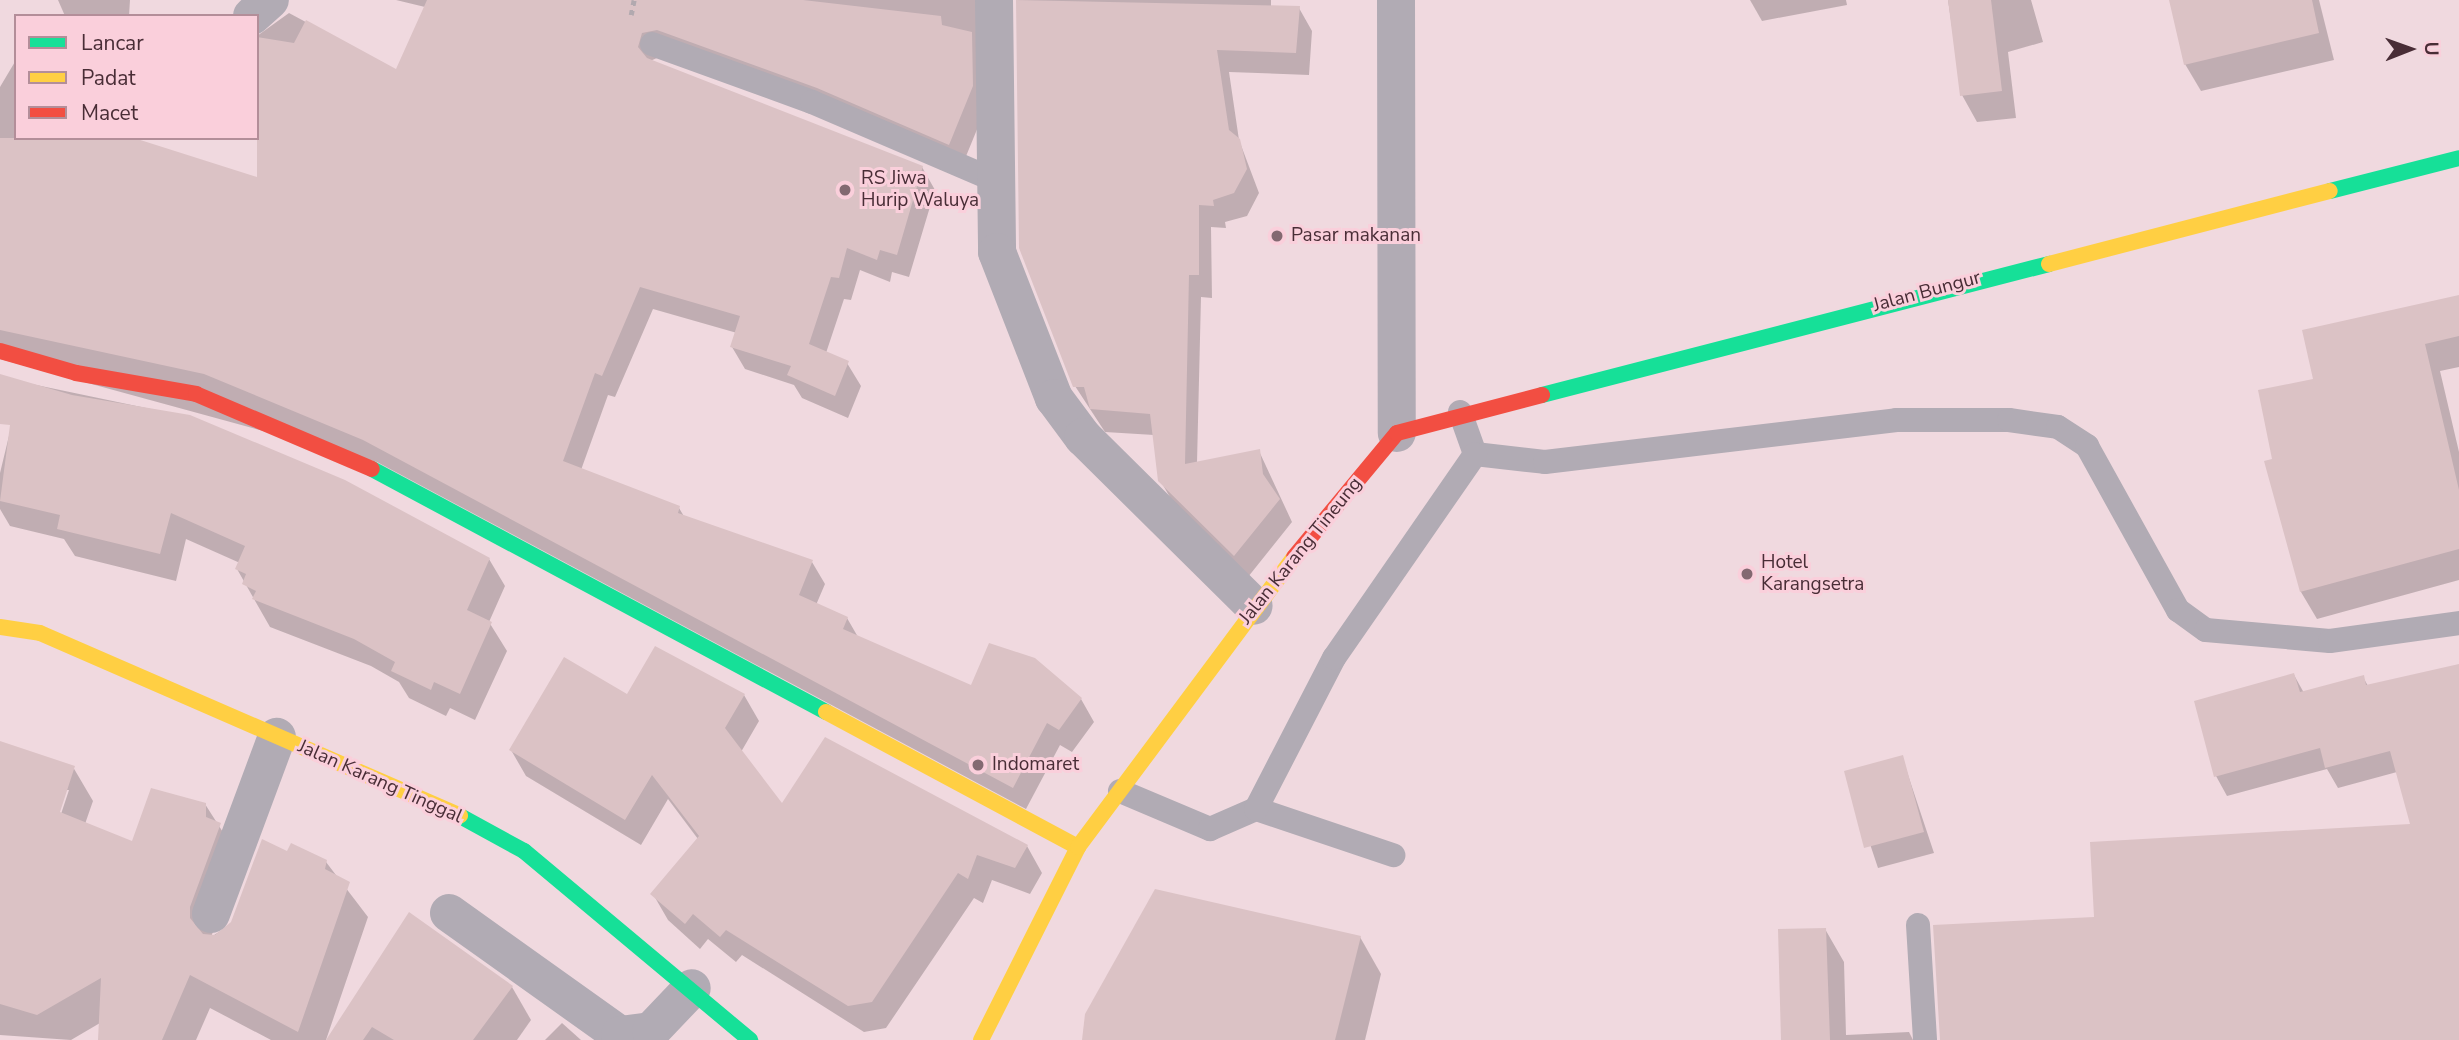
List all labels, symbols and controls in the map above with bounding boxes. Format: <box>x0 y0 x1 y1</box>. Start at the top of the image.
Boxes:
legend <box>14 14 259 140</box>
north arrow <box>2375 14 2445 84</box>
text: Lancar <box>81 29 144 57</box>
text: U <box>2418 41 2444 56</box>
text: Padat <box>81 64 136 92</box>
text: Macet <box>81 99 138 127</box>
place label: RS Jiwa Hurip Waluya <box>861 168 979 212</box>
marker: RS Jiwa Hurip Waluya <box>835 180 855 200</box>
place label: Pasar makanan <box>1291 225 1421 247</box>
marker: Pasar makanan <box>1269 228 1285 244</box>
street label: Jalan Bungur <box>1871 267 1983 317</box>
street label: Jalan Karang Tineung <box>1235 473 1367 629</box>
place label: Hotel Karangsetra <box>1761 552 1864 596</box>
marker: Hotel Karangsetra <box>1739 566 1755 582</box>
street label: Jalan Karang Tinggal <box>294 735 466 829</box>
place label: Indomaret <box>992 754 1079 776</box>
marker: Indomaret <box>970 757 986 773</box>

